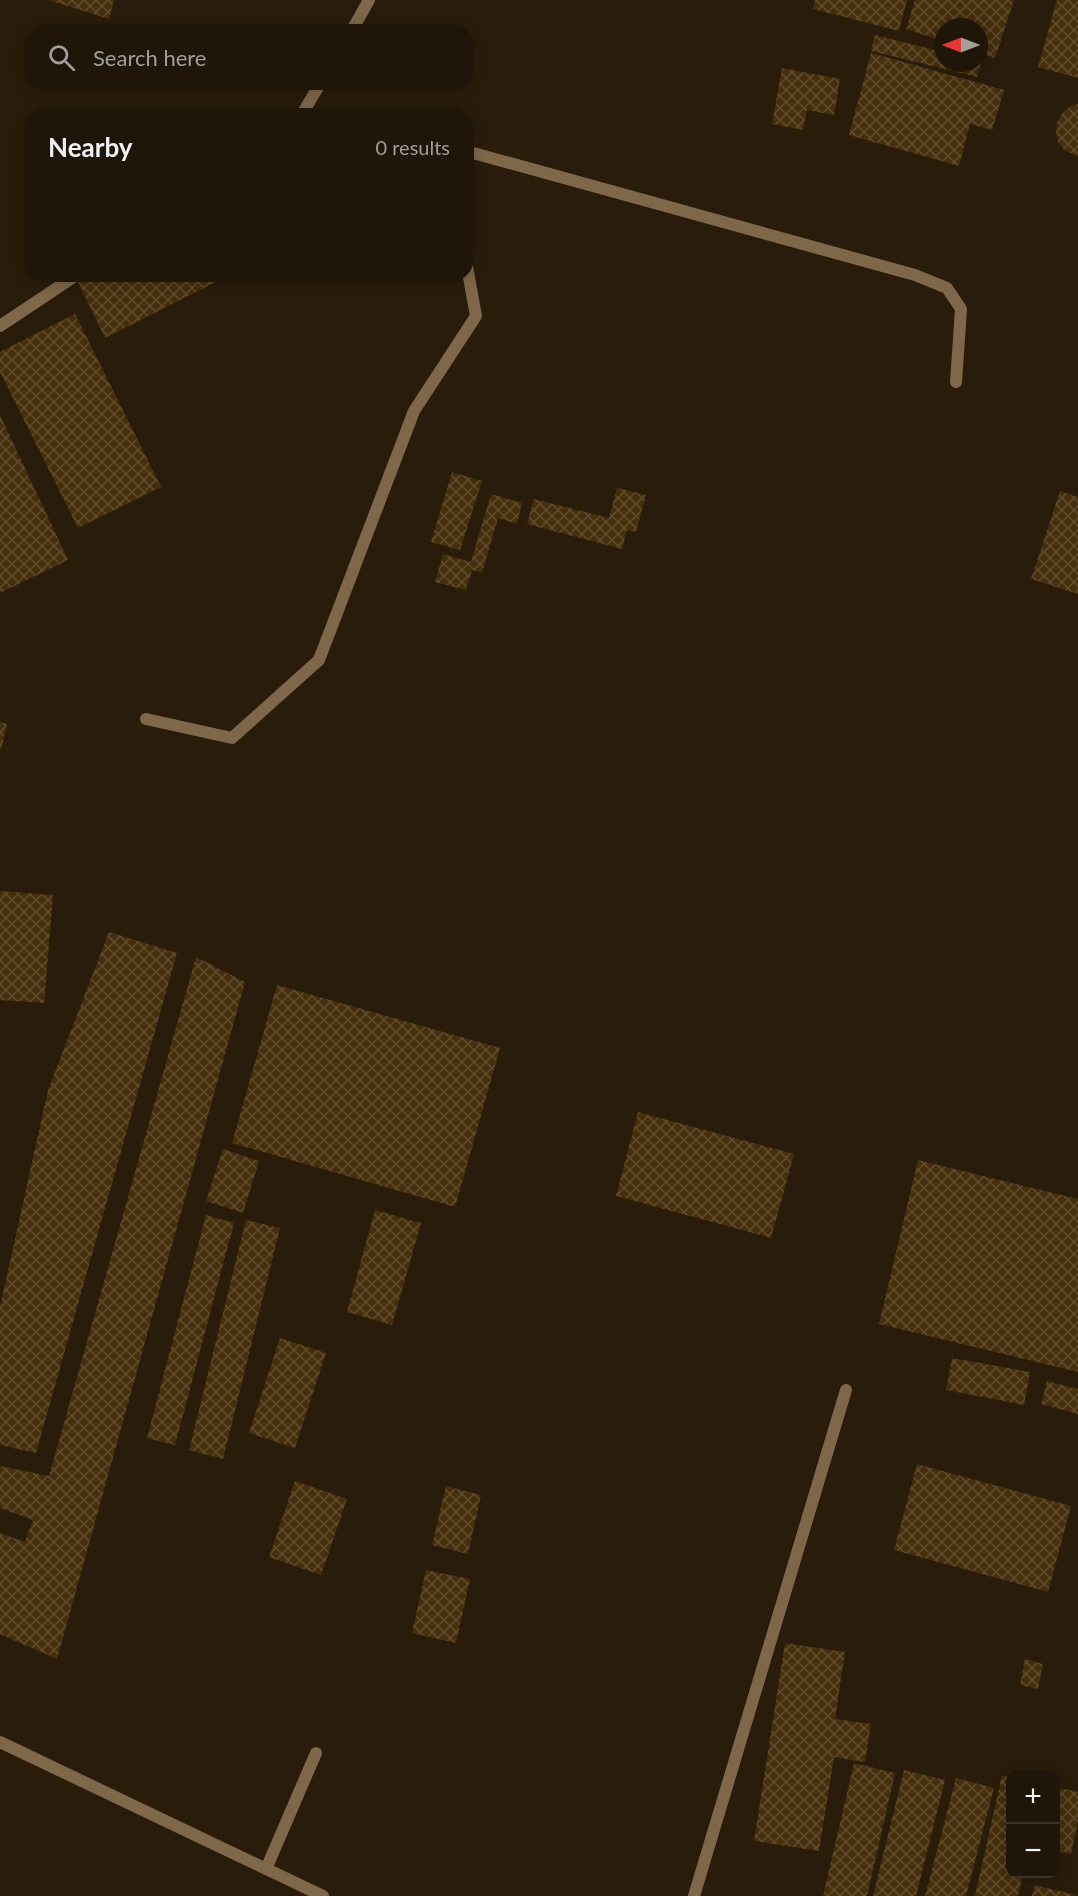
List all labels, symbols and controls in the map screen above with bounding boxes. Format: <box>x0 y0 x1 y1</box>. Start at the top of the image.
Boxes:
north arrow <box>934 18 988 72</box>
search box <box>24 24 474 90</box>
icon: search <box>45 41 78 74</box>
text: Search here <box>93 44 206 71</box>
text: Nearby <box>48 131 133 163</box>
text: 0 results <box>375 135 450 159</box>
map controls <box>1006 1770 1060 1878</box>
button: + <box>1006 1770 1060 1824</box>
button: − <box>1006 1824 1060 1878</box>

